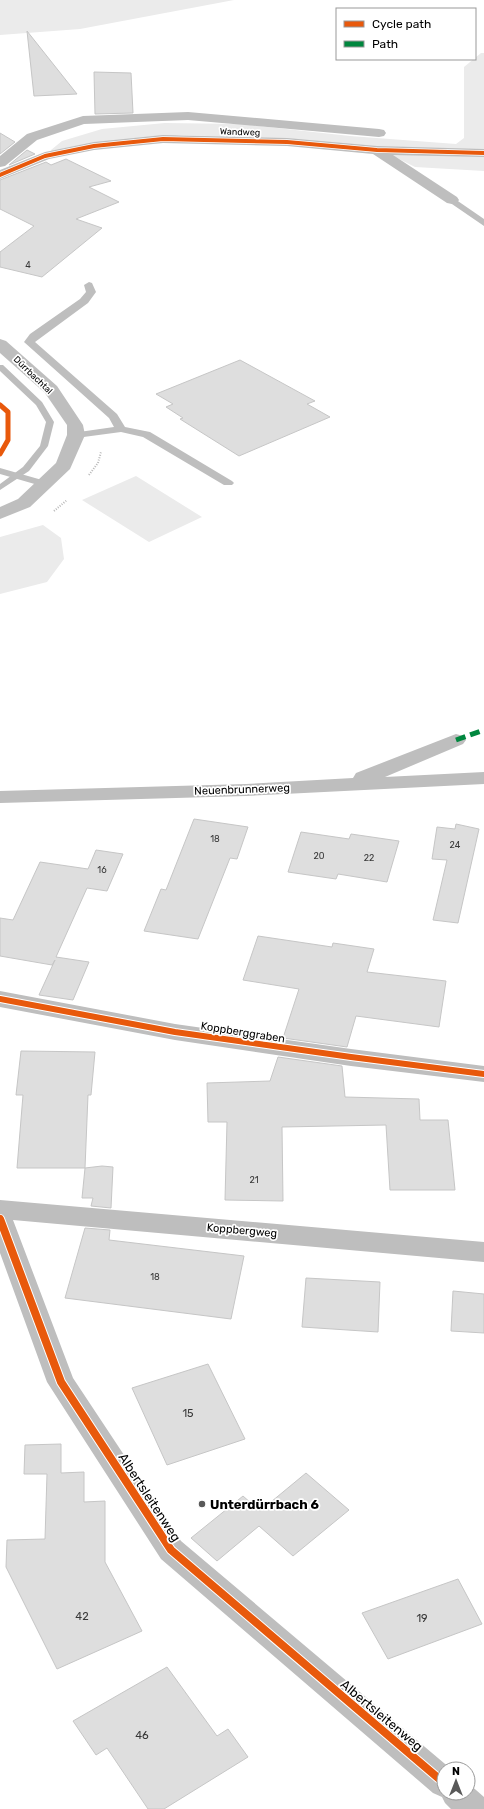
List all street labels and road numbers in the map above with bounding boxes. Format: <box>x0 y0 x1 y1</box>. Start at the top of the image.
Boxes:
street label: Wandweg <box>220 126 260 138</box>
street label: Dürrbachtal <box>12 354 54 396</box>
street label: Neuenbrunnerweg <box>194 781 290 798</box>
street label: Koppberggraben <box>200 1019 286 1046</box>
street label: Koppbergweg <box>206 1221 278 1240</box>
street label: Albertsleitenweg <box>115 1450 184 1545</box>
street label: Albertsleitenweg <box>337 1677 426 1755</box>

